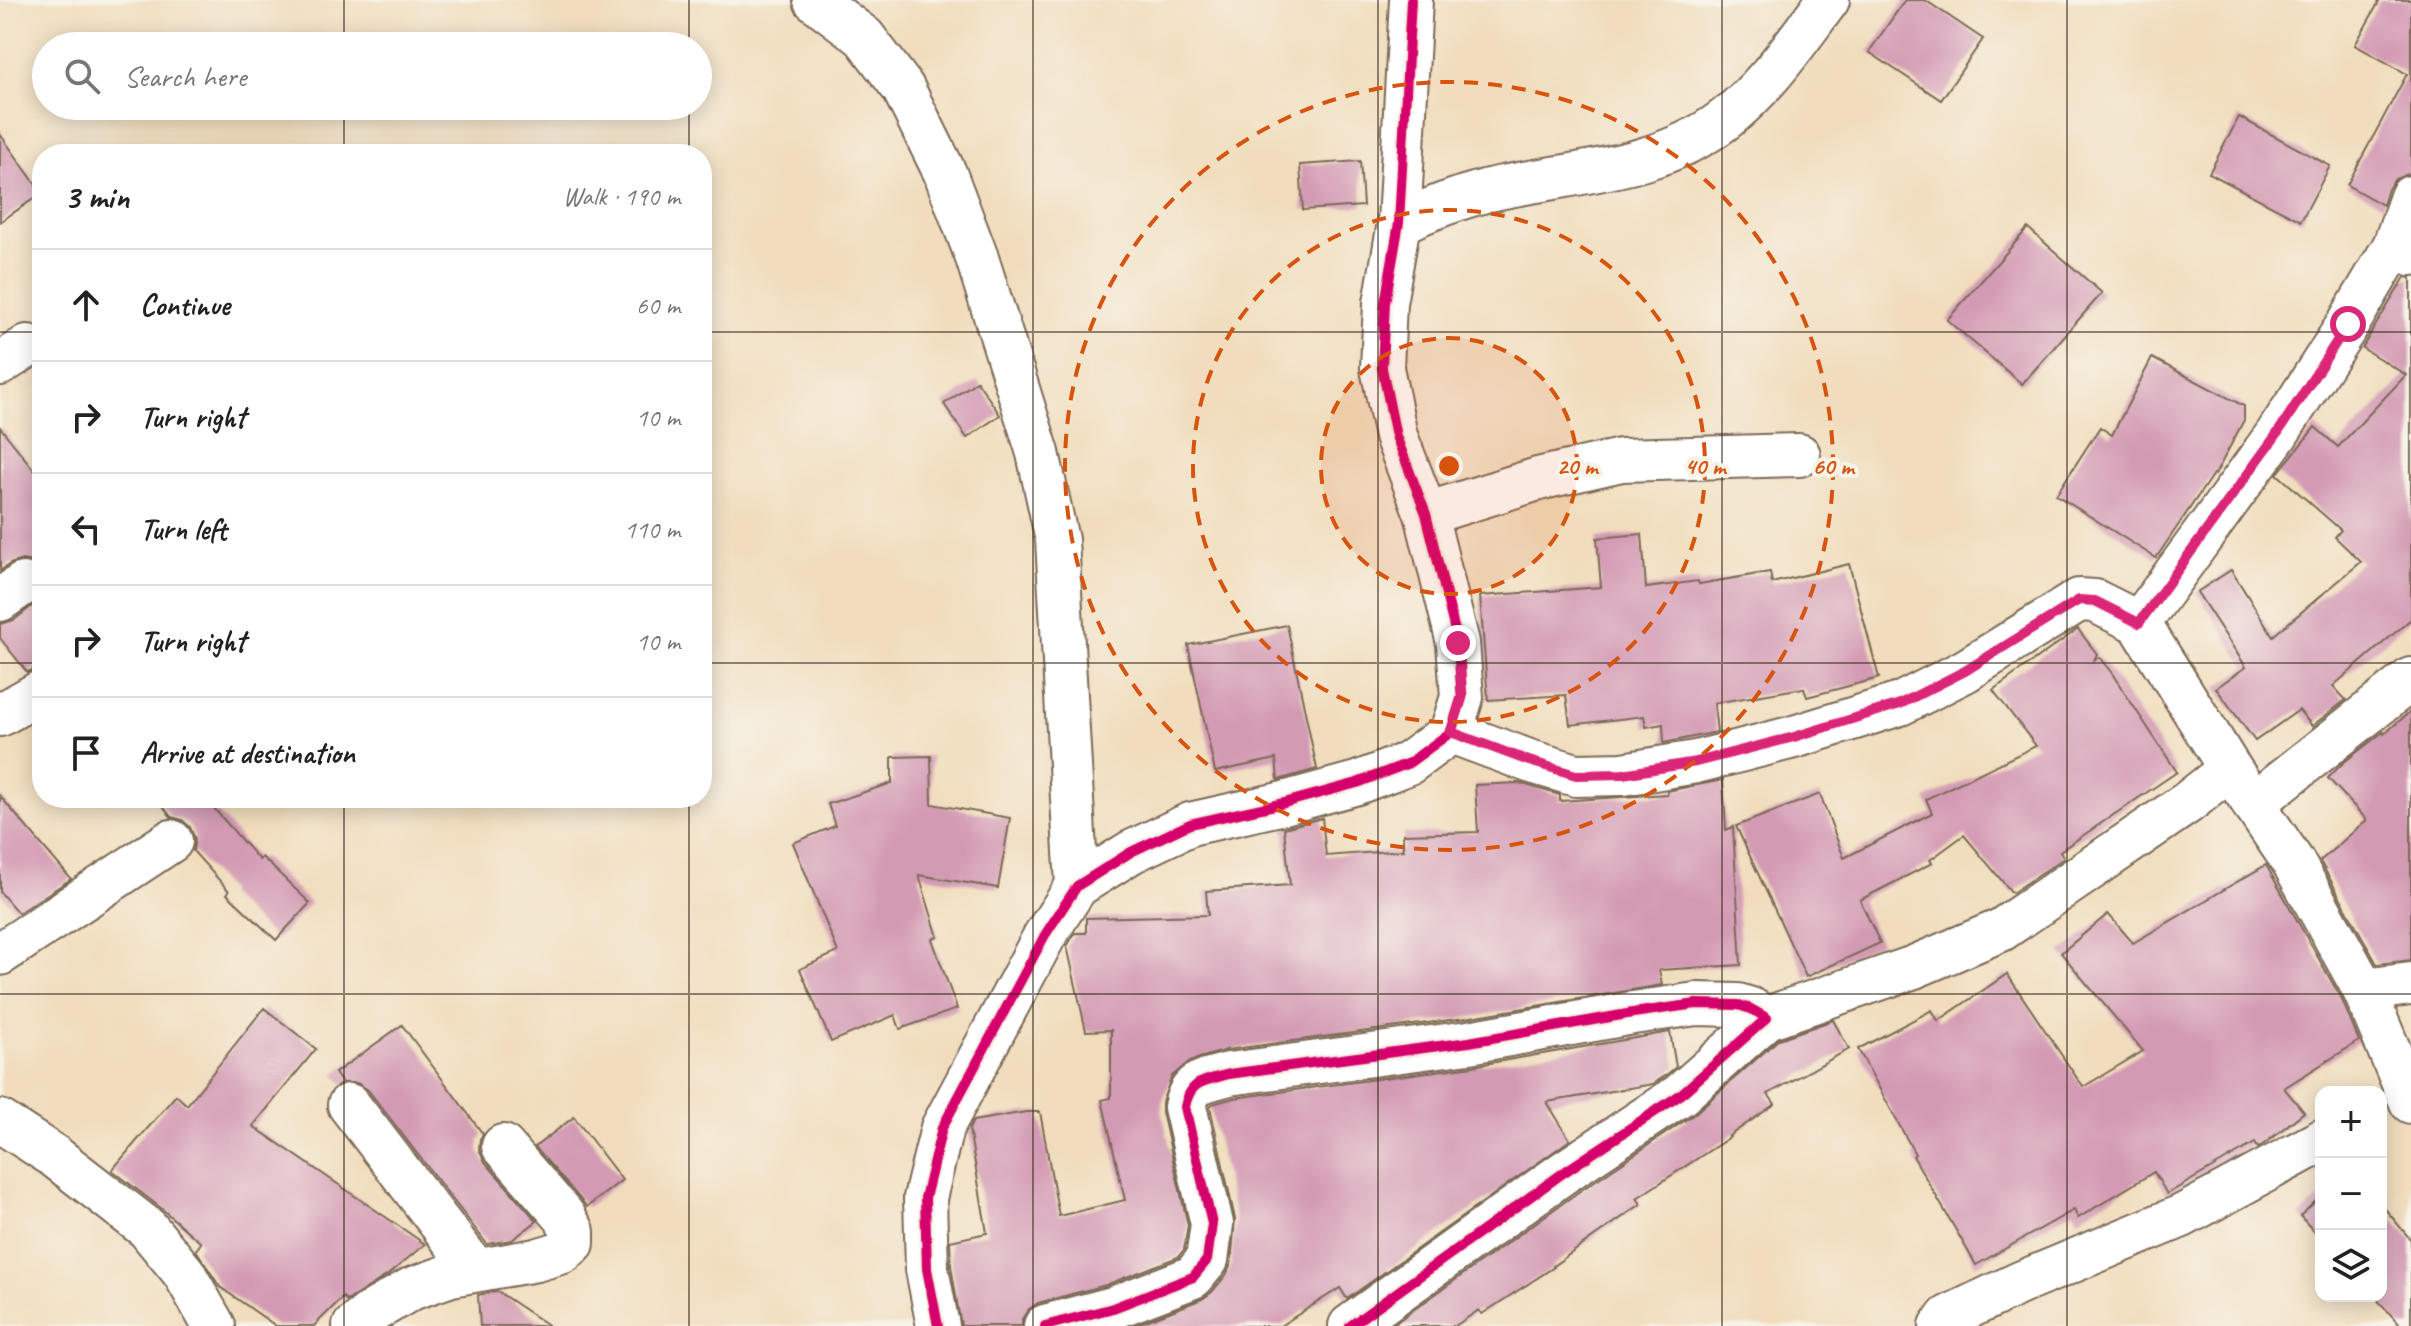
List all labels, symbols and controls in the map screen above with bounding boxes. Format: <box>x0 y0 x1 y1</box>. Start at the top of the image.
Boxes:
search box <box>32 32 712 120</box>
icon: search <box>60 54 104 98</box>
text: Search here <box>124 57 246 95</box>
text: 3 min <box>64 175 129 218</box>
text: Walk · 190 m <box>563 180 680 213</box>
icon: ahead <box>64 283 108 327</box>
text: Continue <box>140 286 230 324</box>
text: 60 m <box>636 289 680 322</box>
route start <box>2330 306 2366 342</box>
icon: right <box>64 395 108 439</box>
text: Turn right <box>140 398 245 436</box>
text: 10 m <box>636 401 680 434</box>
text: 20 m <box>1556 451 1600 481</box>
text: 40 m <box>1684 451 1728 481</box>
text: 60 m <box>1812 451 1856 481</box>
centre of rings <box>1435 452 1463 480</box>
icon: left <box>64 507 108 551</box>
text: Turn left <box>140 510 227 548</box>
text: 110 m <box>624 513 680 546</box>
icon: right <box>64 619 108 663</box>
text: Turn right <box>140 622 245 660</box>
text: 10 m <box>636 625 680 658</box>
route end <box>1440 625 1476 661</box>
icon: arrive <box>64 731 108 775</box>
text: Arrive at destination <box>140 734 355 772</box>
map controls <box>2315 1086 2387 1302</box>
button: + <box>2315 1086 2387 1158</box>
button: − <box>2315 1158 2387 1230</box>
button: layers <box>2315 1230 2387 1302</box>

